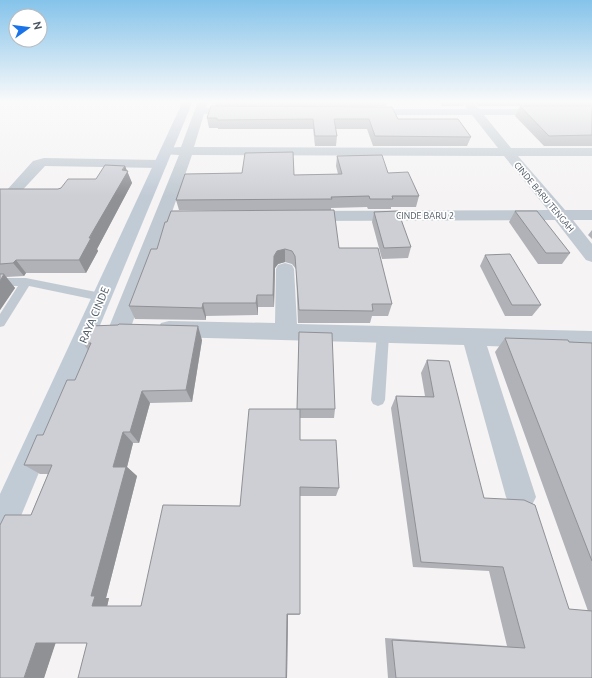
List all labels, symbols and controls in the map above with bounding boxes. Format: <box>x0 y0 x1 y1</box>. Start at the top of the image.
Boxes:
north arrow <box>8 8 48 48</box>
text: N <box>31 20 45 31</box>
street label: CINDE BARU TENGAH <box>512 160 576 234</box>
street label: CINDE BARU 2 <box>396 211 454 221</box>
street label: RAYA CINDE <box>77 285 111 345</box>

